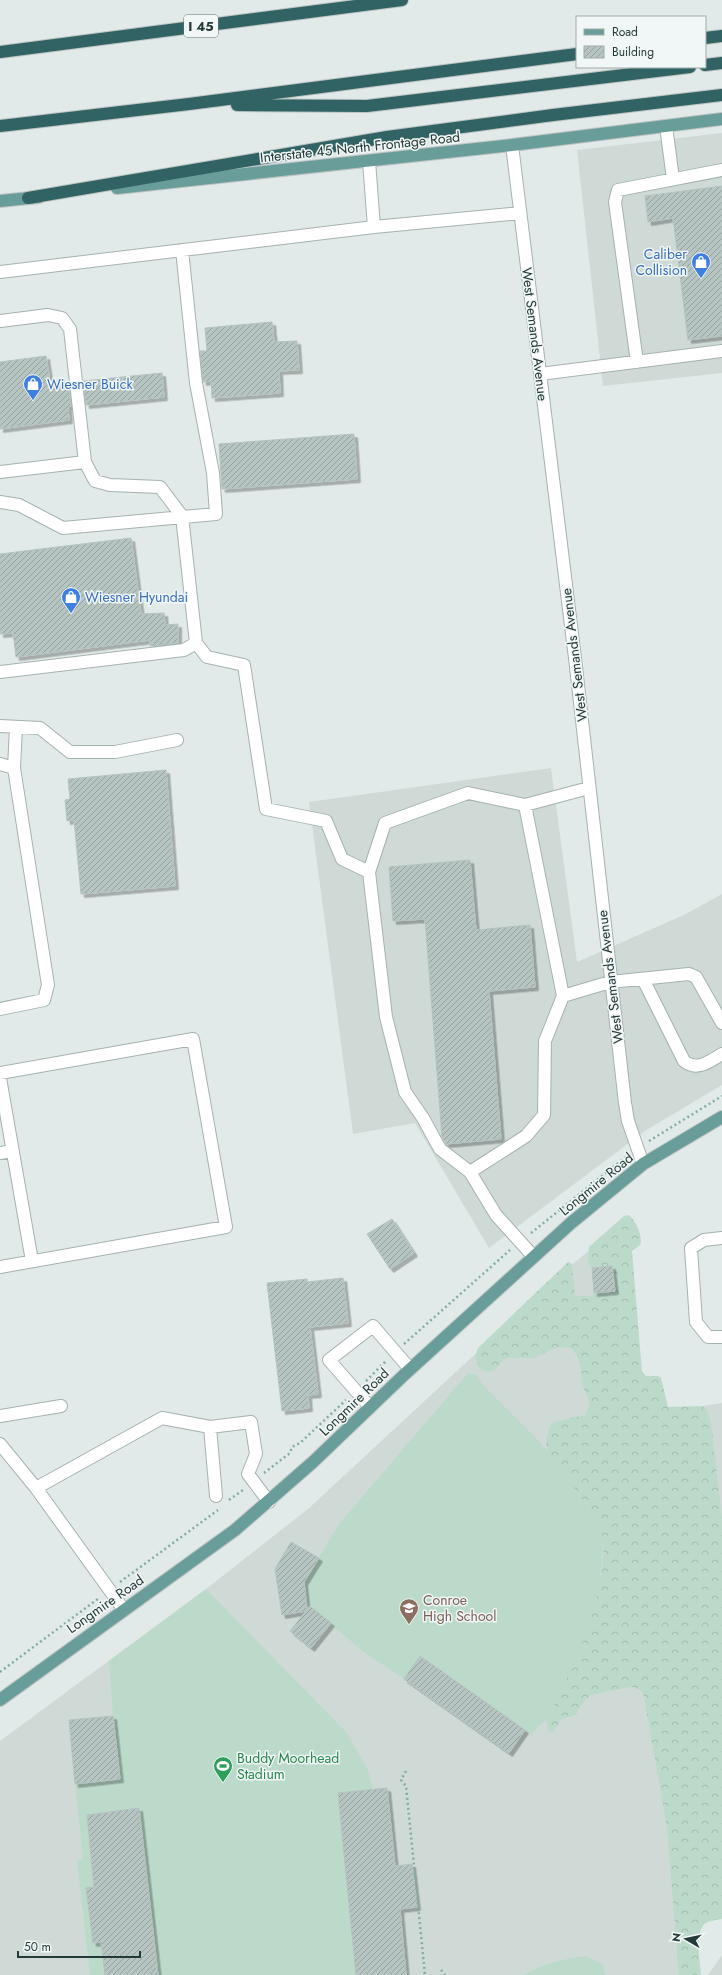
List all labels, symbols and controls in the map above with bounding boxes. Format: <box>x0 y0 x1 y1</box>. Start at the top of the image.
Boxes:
road number: I 45 <box>184 15 218 37</box>
legend <box>576 16 706 68</box>
text: Road <box>612 23 638 41</box>
text: Building <box>612 43 654 61</box>
street label: Interstate 45 North Frontage Road <box>259 127 461 167</box>
place label: Caliber Collision <box>635 244 687 280</box>
shop icon: Caliber Collision <box>690 251 712 279</box>
street label: West Semands Avenue <box>517 266 553 402</box>
shop icon: Wiesner Buick <box>22 373 44 401</box>
place label: Wiesner Buick <box>47 374 133 394</box>
shop icon: Wiesner Hyundai <box>60 586 82 614</box>
place label: Wiesner Hyundai <box>85 587 188 607</box>
street label: West Semands Avenue <box>556 587 592 723</box>
street label: West Semands Avenue <box>592 909 628 1045</box>
street label: Longmire Road <box>555 1148 637 1220</box>
street label: Longmire Road <box>315 1364 393 1440</box>
street label: Longmire Road <box>62 1570 148 1638</box>
place label: Conroe High School <box>423 1590 496 1626</box>
school or university icon: Conroe High School <box>398 1597 420 1625</box>
place label: Buddy Moorhead Stadium <box>237 1748 339 1784</box>
sports icon: Buddy Moorhead Stadium <box>212 1755 234 1783</box>
north arrow <box>666 1919 706 1959</box>
text: N <box>668 1932 685 1943</box>
scale bar <box>18 1933 140 1959</box>
text: 50 m <box>24 1938 51 1956</box>

